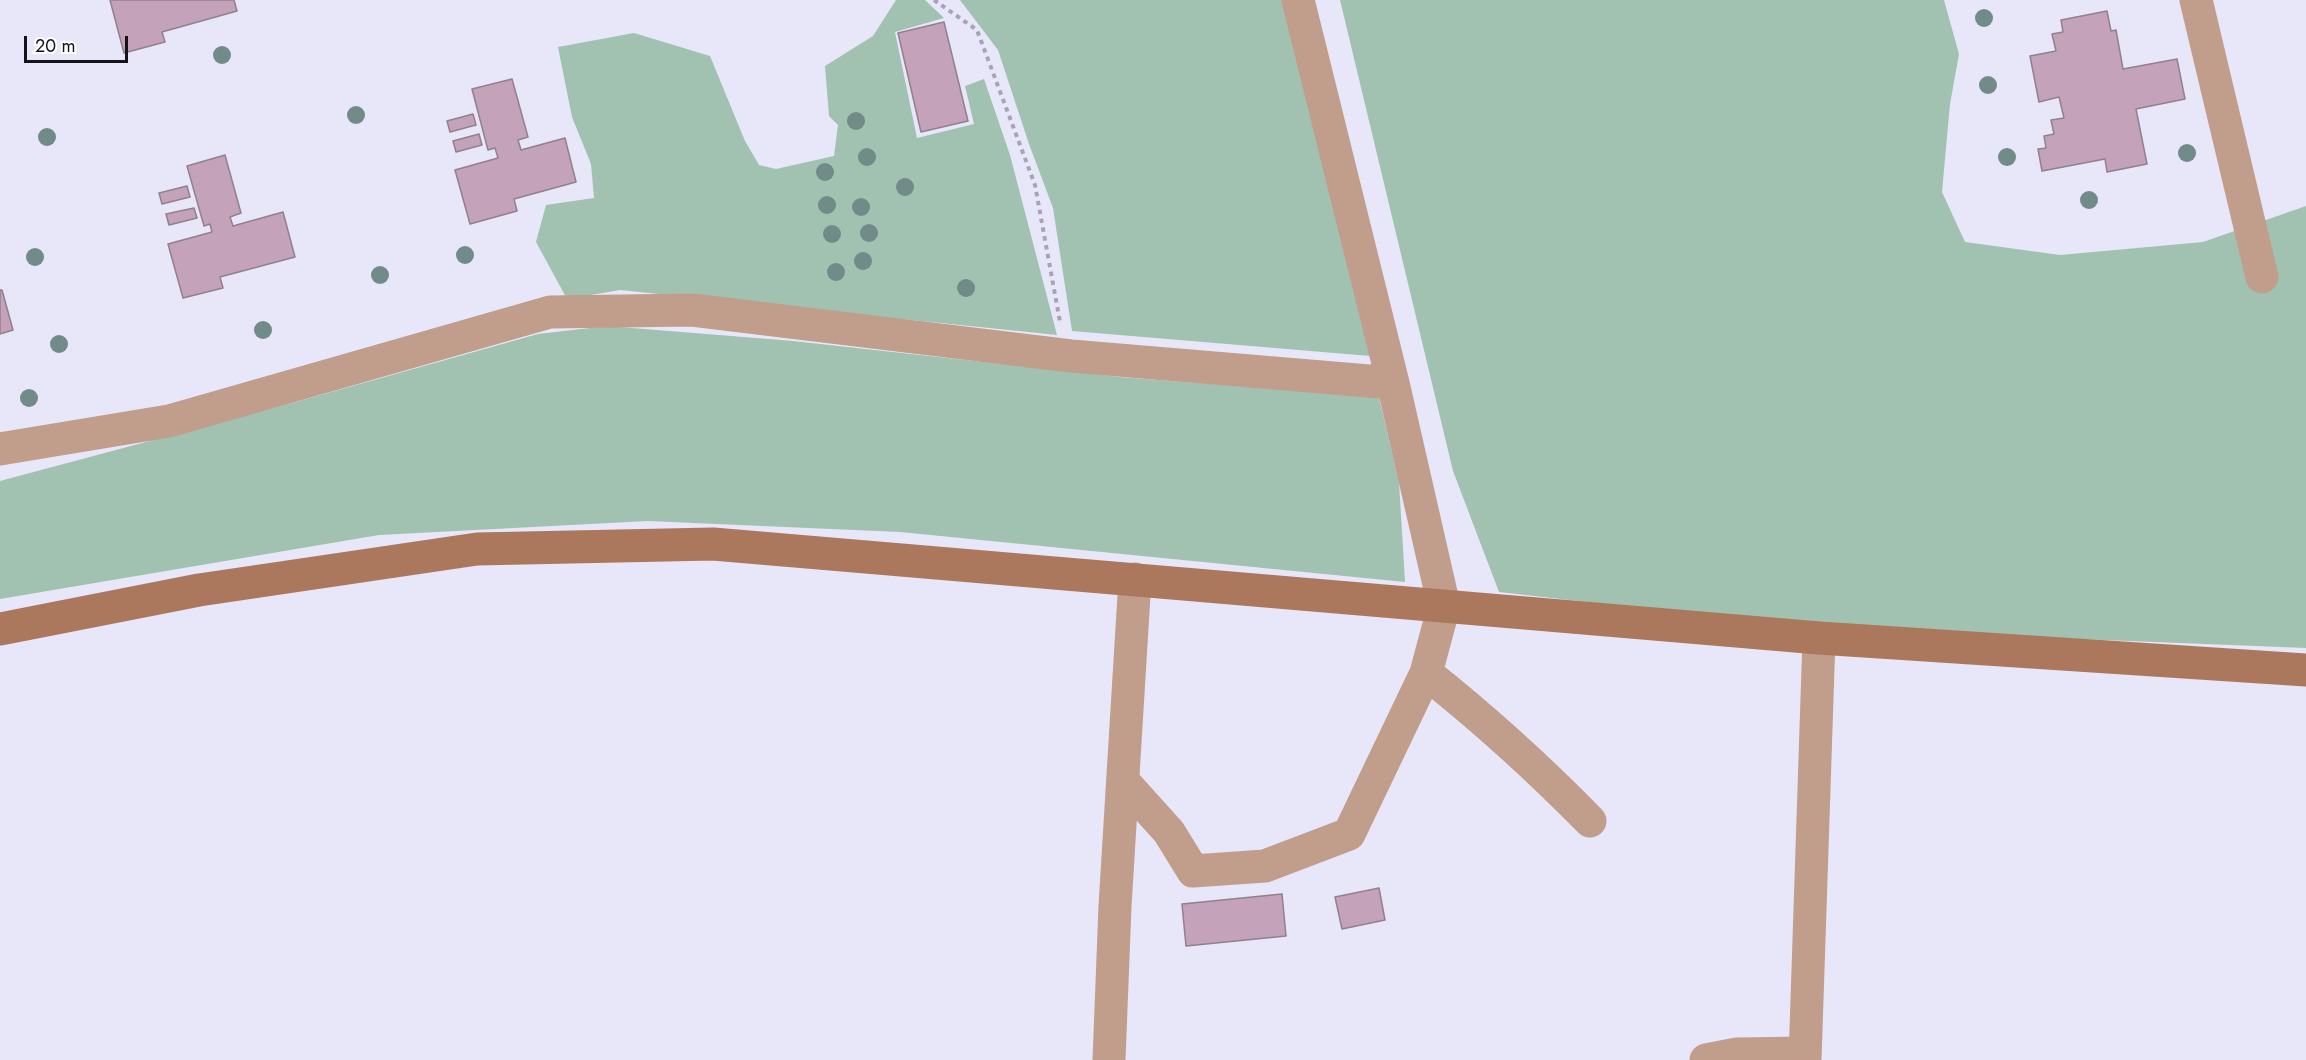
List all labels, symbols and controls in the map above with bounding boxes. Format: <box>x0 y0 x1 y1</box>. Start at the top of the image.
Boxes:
scale bar <box>27 24 130 62</box>
text: 20 m <box>35 33 75 59</box>

